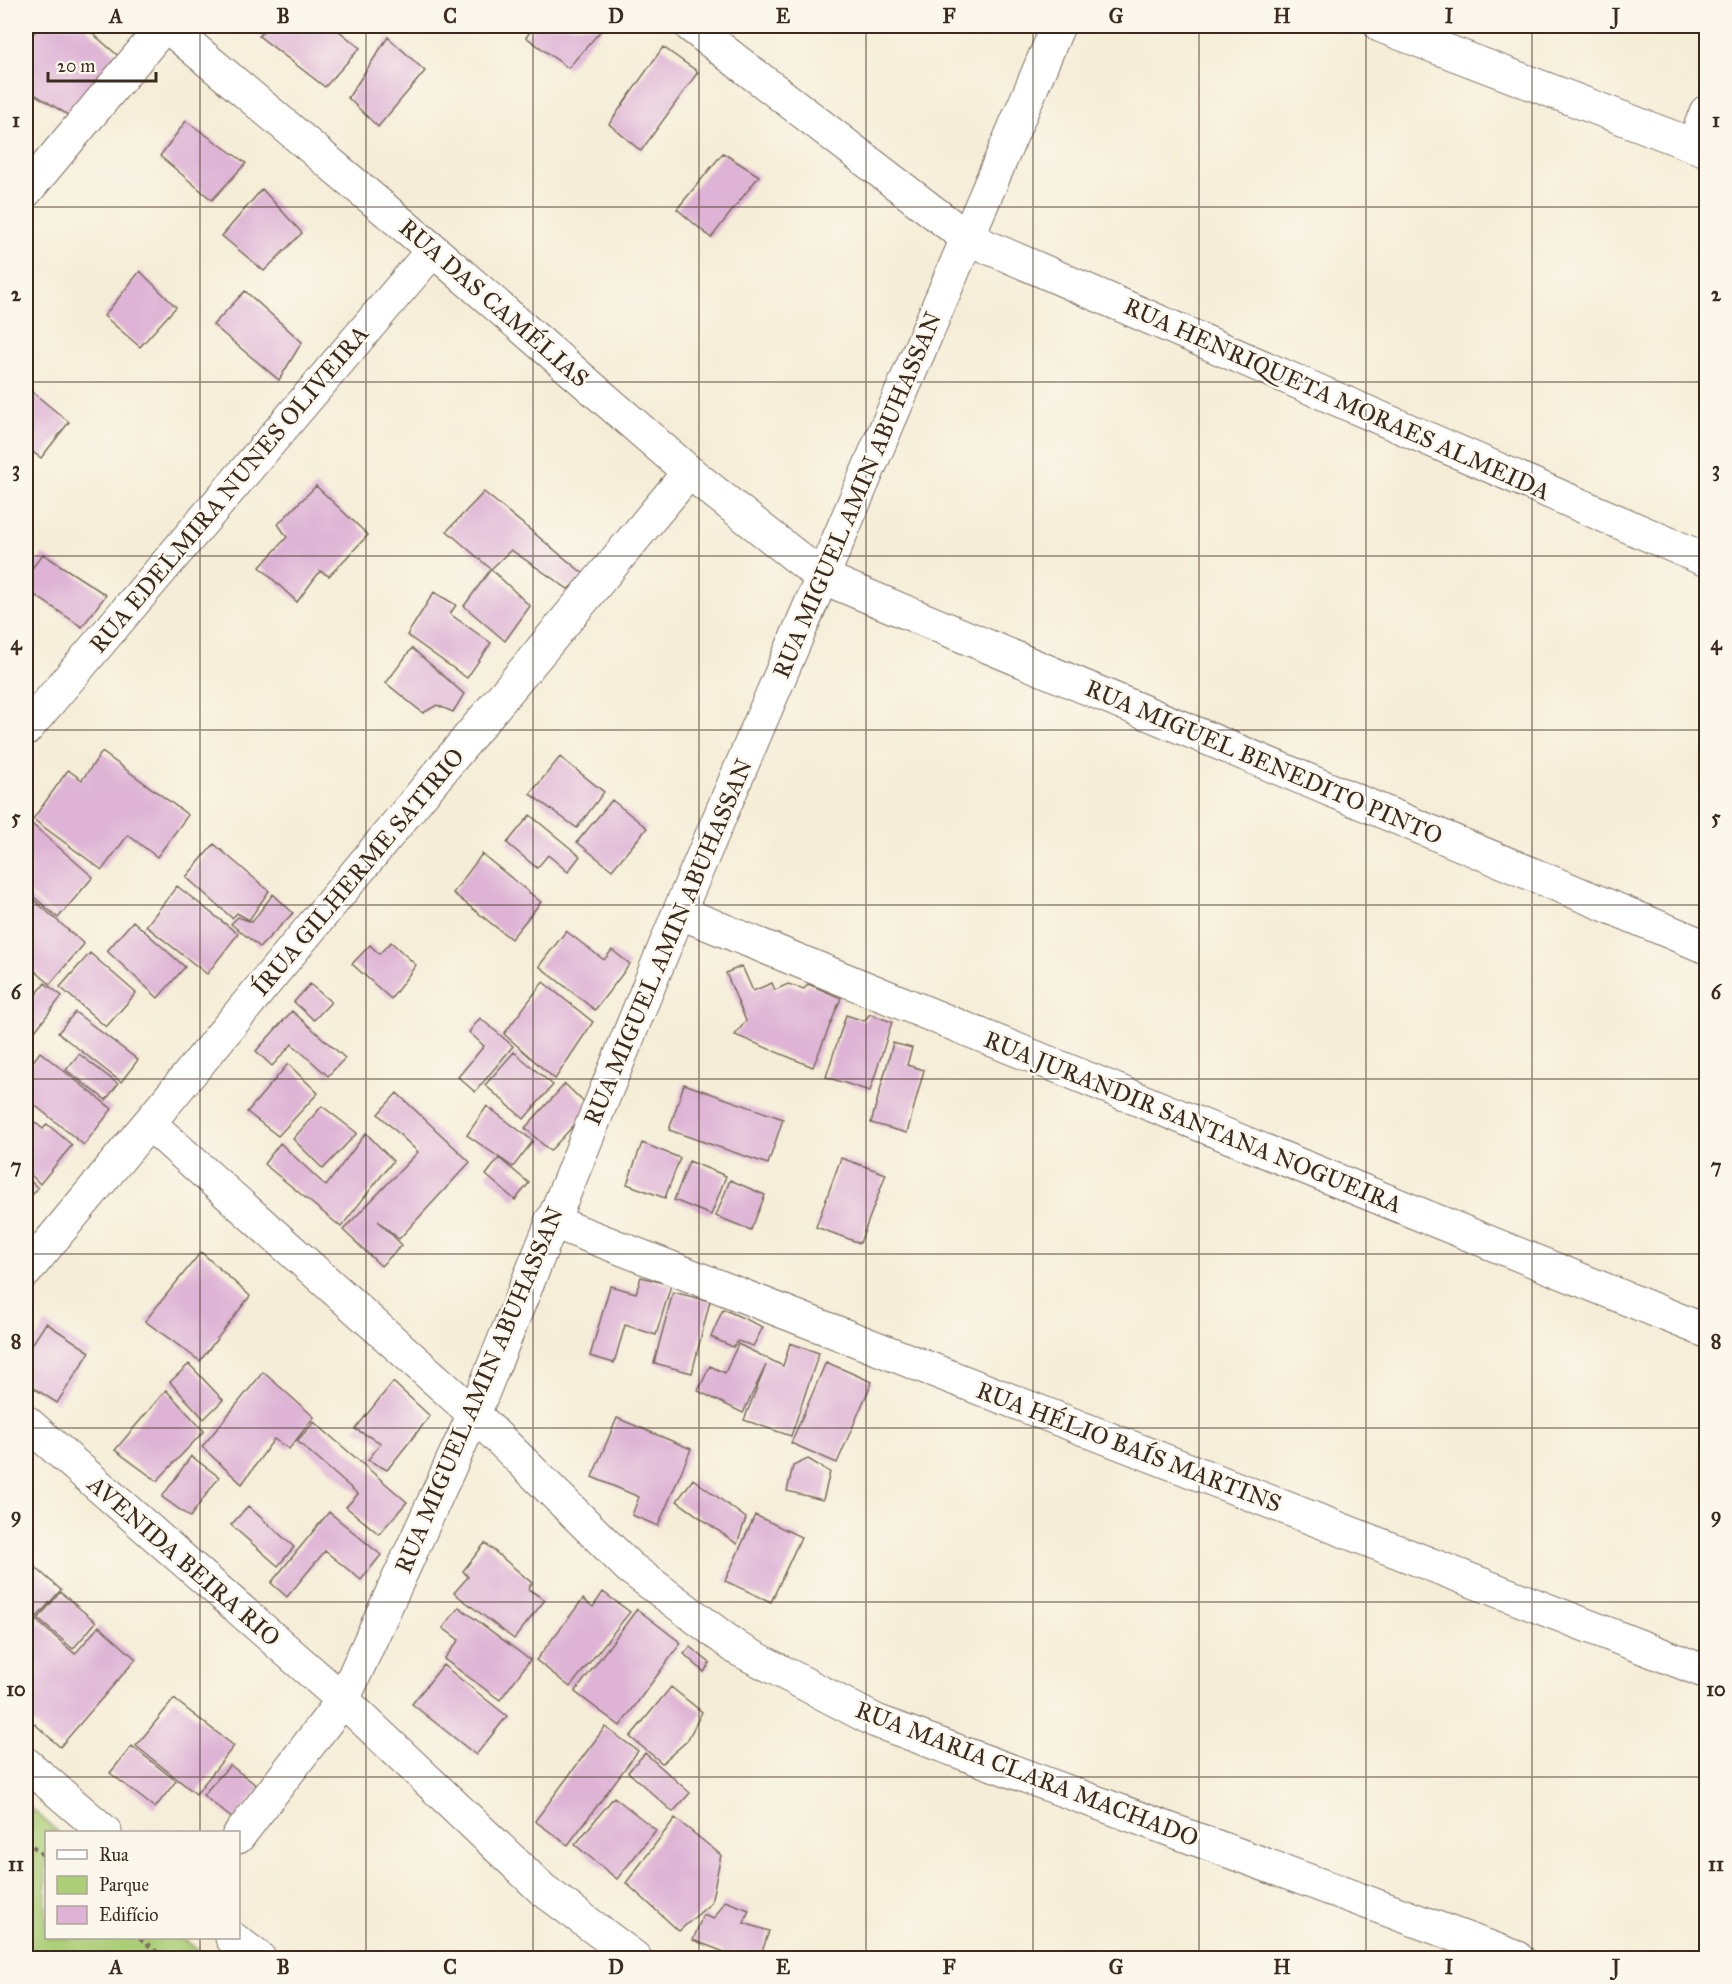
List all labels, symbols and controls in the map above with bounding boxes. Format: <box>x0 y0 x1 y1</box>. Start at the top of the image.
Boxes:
text: A <box>107 4 123 28</box>
text: B <box>276 4 290 28</box>
text: C <box>443 4 457 28</box>
text: D <box>608 4 624 28</box>
text: E <box>776 4 791 28</box>
text: F <box>942 4 956 28</box>
text: G <box>1109 4 1124 28</box>
text: H <box>1273 4 1291 28</box>
text: I <box>1445 4 1454 28</box>
text: J <box>1609 4 1621 30</box>
scale bar <box>48 45 156 83</box>
text: 20 m <box>57 55 95 77</box>
text: 1 <box>12 108 20 132</box>
text: 1 <box>1712 108 1720 132</box>
street label: RUA DAS CAMÉLIAS <box>393 212 595 394</box>
text: 2 <box>11 282 22 306</box>
text: 2 <box>1711 282 1722 306</box>
street label: RUA HENRIQUETA MORAES ALMEIDA <box>1119 291 1555 507</box>
street label: RUA MIGUEL AMIN ABUHASSAN <box>766 307 948 683</box>
street label: RUA EDELMIRA NUNES OLIVEIRA <box>83 319 375 659</box>
text: 3 <box>12 457 20 482</box>
text: 3 <box>1712 457 1720 482</box>
text: 4 <box>10 631 22 656</box>
text: 4 <box>1710 631 1722 656</box>
street label: RUA MIGUEL BENEDITO PINTO <box>1081 673 1447 851</box>
street label: ÍRUA GILHERME SATIRIO <box>245 742 471 1002</box>
street label: RUA MIGUEL AMIN ABUHASSAN <box>577 754 759 1130</box>
text: 5 <box>11 805 21 829</box>
text: 5 <box>1711 805 1721 829</box>
text: 6 <box>11 980 23 1004</box>
text: 6 <box>1711 980 1723 1004</box>
street label: RUA JURANDIR SANTANA NOGUEIRA <box>980 1024 1406 1220</box>
text: 7 <box>11 1154 22 1178</box>
text: 7 <box>1711 1154 1722 1178</box>
street label: RUA MIGUEL AMIN ABUHASSAN <box>388 1202 570 1578</box>
text: 8 <box>11 1329 21 1353</box>
text: 8 <box>1711 1329 1721 1353</box>
street label: RUA HÉLIO BAÍS MARTINS <box>972 1375 1286 1519</box>
street label: AVENIDA BEIRA RIO <box>81 1469 286 1653</box>
text: 9 <box>11 1503 21 1528</box>
text: 9 <box>1711 1503 1721 1528</box>
text: 10 <box>6 1677 26 1701</box>
text: 10 <box>1706 1677 1726 1701</box>
street label: RUA MARIA CLARA MACHADO <box>851 1695 1203 1853</box>
legend <box>45 1831 240 1939</box>
text: Rua <box>99 1844 129 1866</box>
text: 11 <box>8 1852 24 1876</box>
text: 11 <box>1708 1852 1724 1876</box>
text: Parque <box>99 1874 149 1897</box>
text: Edifício <box>99 1904 158 1926</box>
text: A <box>107 1955 123 1979</box>
text: B <box>276 1955 290 1979</box>
text: C <box>443 1955 457 1979</box>
text: D <box>608 1955 624 1979</box>
text: E <box>776 1955 791 1979</box>
text: F <box>942 1955 956 1979</box>
text: G <box>1109 1955 1124 1979</box>
text: H <box>1273 1955 1291 1979</box>
text: I <box>1445 1955 1454 1979</box>
text: J <box>1609 1955 1621 1981</box>

